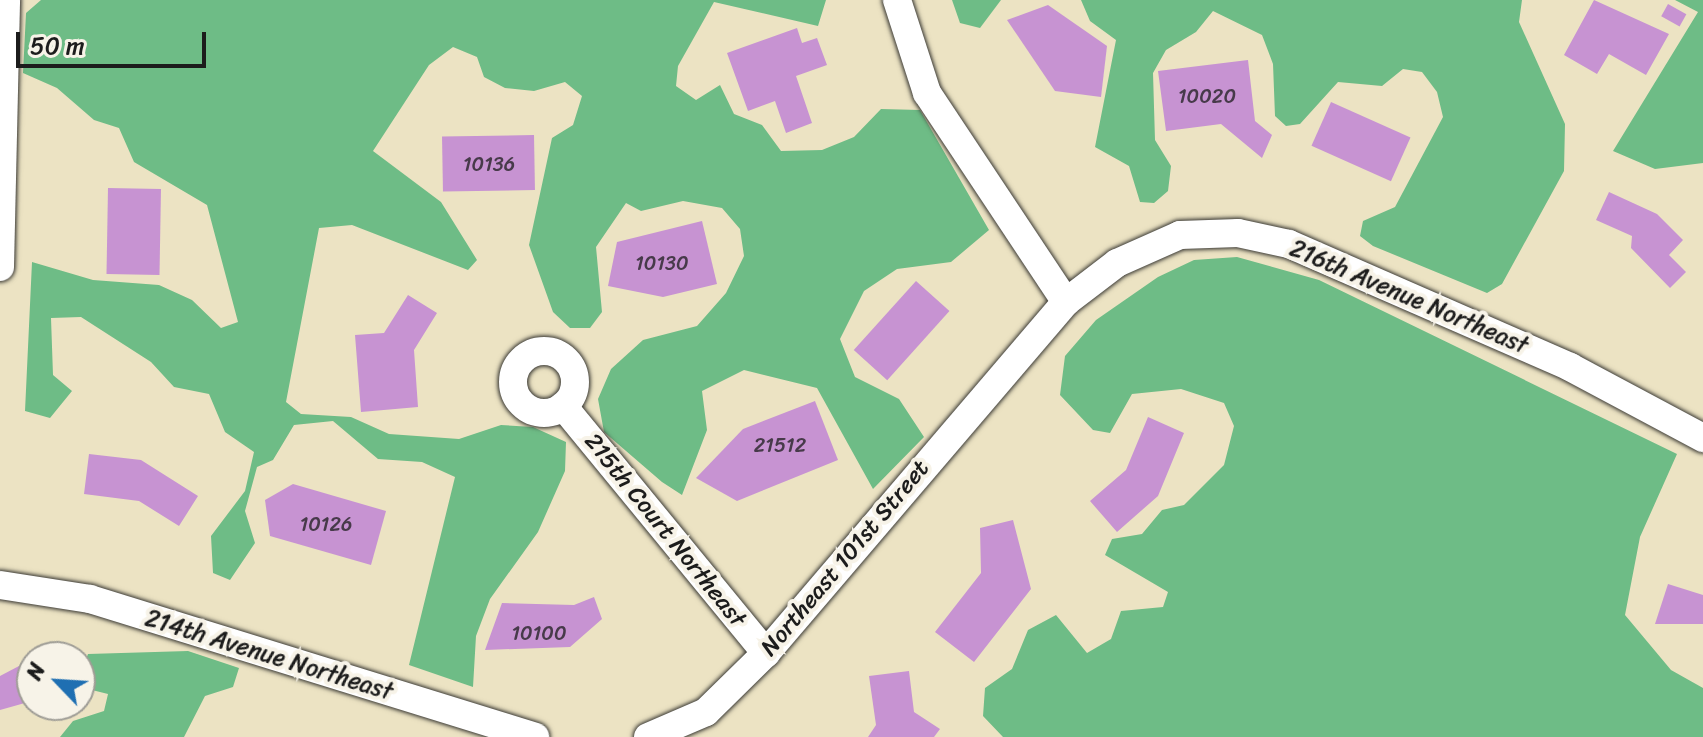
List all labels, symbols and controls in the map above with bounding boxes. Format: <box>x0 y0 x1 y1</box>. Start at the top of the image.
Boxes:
scale bar <box>20 16 210 66</box>
text: 50 m <box>30 25 85 67</box>
house number: 10020 <box>1178 84 1236 108</box>
house number: 10136 <box>463 152 515 176</box>
street label: 216th Avenue Northeast <box>1285 233 1533 361</box>
house number: 10130 <box>635 251 689 275</box>
street label: 215th Court Northeast <box>578 427 752 633</box>
house number: 21512 <box>754 433 806 457</box>
street label: Northeast 101st Street <box>755 454 935 662</box>
house number: 10126 <box>300 512 352 536</box>
street label: 214th Avenue Northeast <box>141 603 397 707</box>
house number: 10100 <box>511 621 567 645</box>
north arrow <box>16 641 96 721</box>
text: N <box>15 656 57 687</box>

